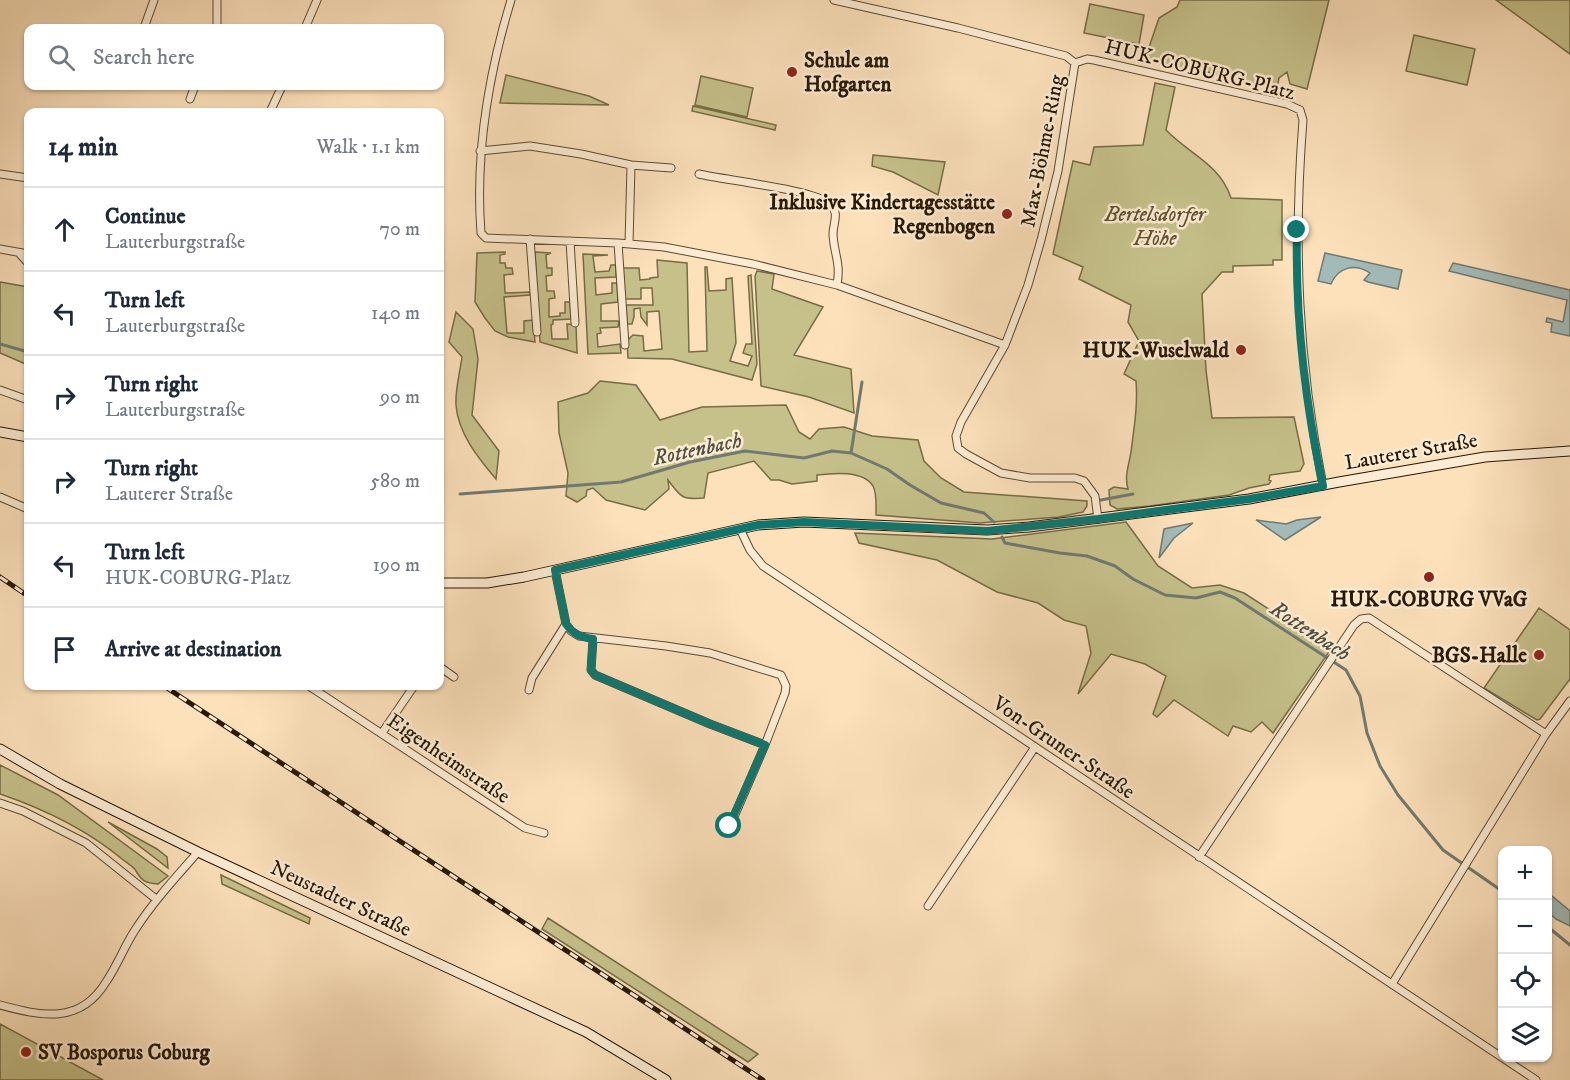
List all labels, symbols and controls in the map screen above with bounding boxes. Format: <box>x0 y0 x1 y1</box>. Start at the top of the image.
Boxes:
search box <box>24 24 444 90</box>
street label: HUK-COBURG-Platz <box>1102 34 1298 106</box>
icon: search <box>45 41 78 74</box>
text: Search here <box>93 44 195 71</box>
place label: Schule am Hofgarten <box>804 48 893 98</box>
marker: Schule am Hofgarten <box>785 65 799 79</box>
street label: Max-Böhme-Ring <box>1015 72 1071 230</box>
text: 14 min <box>48 131 118 164</box>
text: Walk · 1.1 km <box>316 135 420 160</box>
place label: Inklusive Kindertagesstätte Regenbogen <box>769 190 996 240</box>
park label: Bertelsdorfer Höhe <box>1104 202 1207 252</box>
text: Continue <box>105 203 186 230</box>
marker: Inklusive Kindertagesstätte Regenbogen <box>1000 207 1014 221</box>
icon: ahead <box>48 213 81 246</box>
route end <box>1283 216 1309 242</box>
text: 70 m <box>379 217 420 242</box>
text: Lauterburgstraße <box>105 230 245 255</box>
text: Turn left <box>105 287 185 314</box>
icon: left <box>48 297 81 330</box>
text: 140 m <box>371 301 420 326</box>
text: Lauterburgstraße <box>105 314 245 339</box>
place label: HUK-Wuselwald <box>1083 338 1230 364</box>
marker: HUK-Wuselwald <box>1234 343 1248 357</box>
text: Turn right <box>105 371 198 398</box>
icon: right <box>48 381 81 414</box>
text: 90 m <box>380 385 420 410</box>
text: Lauterburgstraße <box>105 398 245 423</box>
water label: Rottenbach <box>649 427 744 472</box>
street label: Lauterer Straße <box>1343 427 1480 476</box>
text: Turn right <box>105 455 198 482</box>
icon: right <box>48 465 81 498</box>
text: 580 m <box>370 469 420 494</box>
text: Lauterer Straße <box>105 482 233 507</box>
text: Turn left <box>105 539 185 566</box>
icon: left <box>48 549 81 582</box>
text: 190 m <box>373 553 420 578</box>
text: HUK-COBURG-Platz <box>105 566 291 591</box>
marker: HUK-COBURG VVaG <box>1422 570 1436 584</box>
place label: HUK-COBURG VVaG <box>1330 587 1528 613</box>
water label: Rottenbach <box>1264 595 1356 667</box>
icon: arrive <box>48 633 81 666</box>
text: Arrive at destination <box>105 636 282 663</box>
place label: BGS-Halle <box>1432 643 1527 669</box>
marker: BGS-Halle <box>1532 648 1546 662</box>
street label: Von-Gruner-Straße <box>986 690 1140 805</box>
street label: Eigenheimstraße <box>382 708 515 810</box>
route start <box>715 812 741 838</box>
map controls <box>1498 846 1552 1062</box>
button: + <box>1498 846 1552 900</box>
street label: Neustadter Straße <box>266 855 415 943</box>
button: − <box>1498 900 1552 954</box>
button: locate <box>1498 954 1552 1008</box>
button: layers <box>1498 1008 1552 1062</box>
place label: SV Bosporus Coburg <box>38 1040 210 1066</box>
marker: SV Bosporus Coburg <box>19 1045 33 1059</box>

